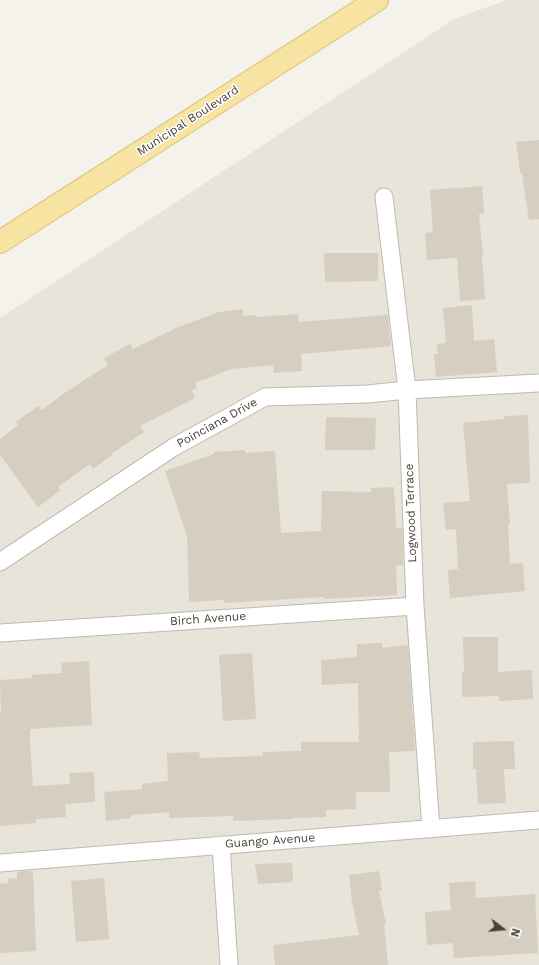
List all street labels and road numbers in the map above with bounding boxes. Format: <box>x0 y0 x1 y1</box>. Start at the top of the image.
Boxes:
street label: Municipal Boulevard <box>135 83 241 159</box>
street label: Poinciana Drive <box>174 395 260 451</box>
street label: Logwood Terrace <box>402 463 420 563</box>
street label: Birch Avenue <box>169 609 247 629</box>
street label: Guango Avenue <box>224 831 316 851</box>

